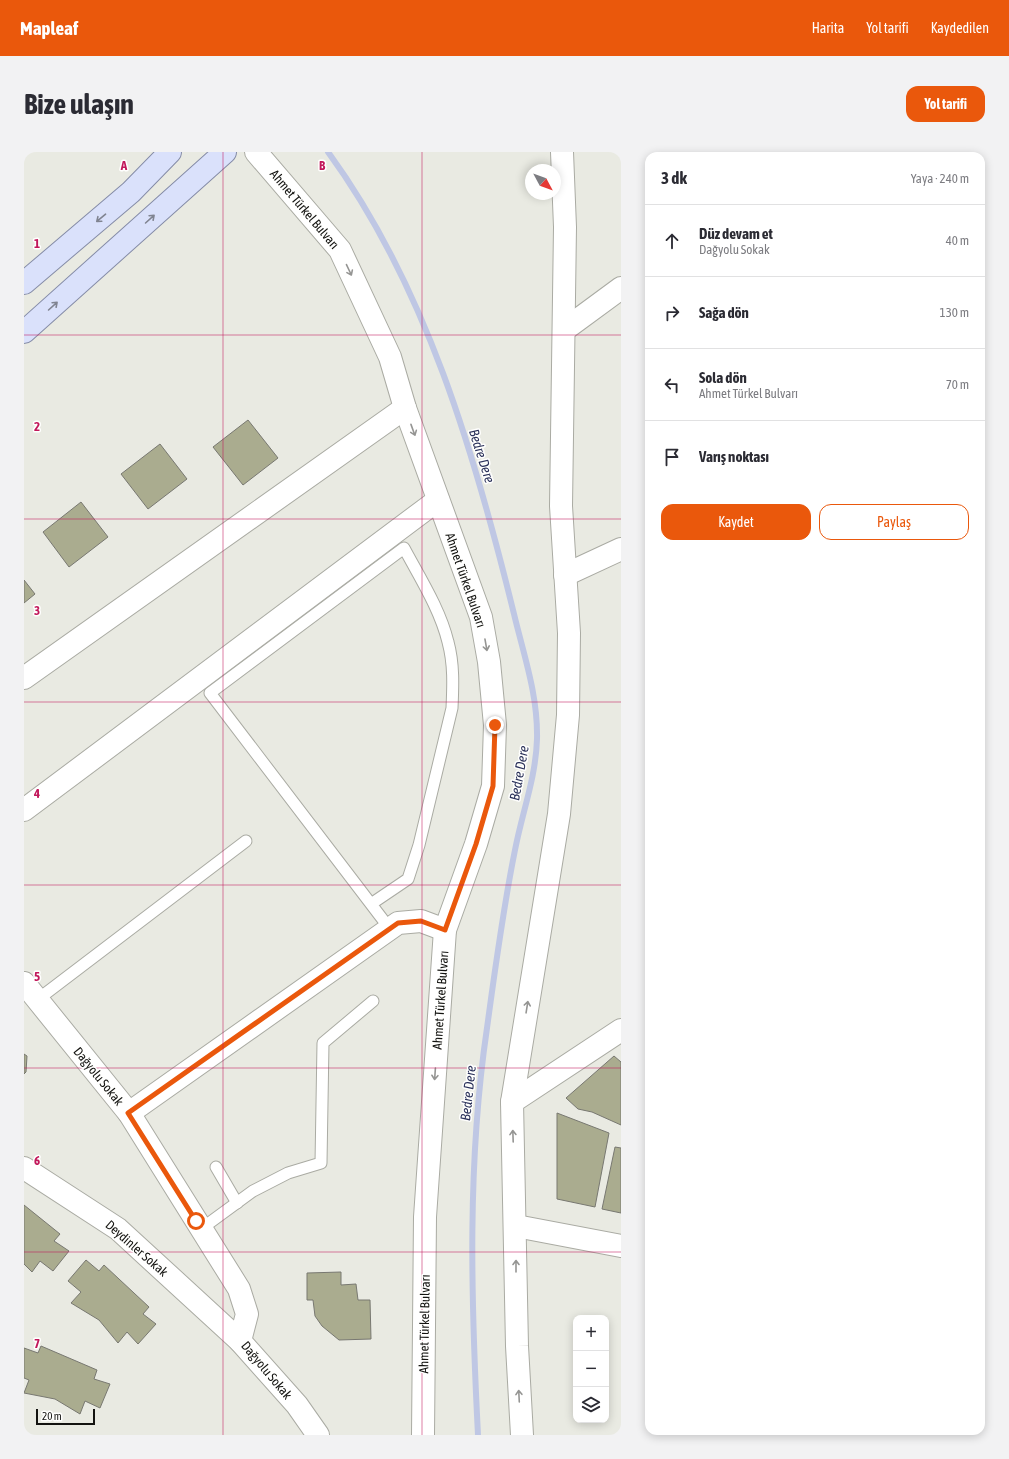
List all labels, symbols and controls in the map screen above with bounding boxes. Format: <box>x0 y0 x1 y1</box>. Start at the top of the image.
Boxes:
text: Mapleaf <box>20 17 78 39</box>
text: Harita <box>812 20 844 36</box>
text: Yol tarifi <box>866 20 909 36</box>
text: Kaydedilen <box>931 20 989 36</box>
button: Yol tarifi <box>906 86 985 122</box>
text: Bize ulaşın <box>24 88 134 120</box>
text: A <box>120 158 128 173</box>
north arrow <box>525 164 561 200</box>
street label: Ahmet Türkel Bulvarı <box>267 166 343 252</box>
text: 3 dk <box>661 168 687 188</box>
text: Yaya · 240 m <box>911 171 969 186</box>
one-way arrow <box>96 213 107 222</box>
one-way arrow <box>145 215 155 224</box>
text: Düz devam et <box>699 225 773 242</box>
icon: ahead <box>661 230 683 252</box>
text: 40 m <box>946 233 969 248</box>
text: 1 <box>34 236 40 251</box>
text: Dağyolu Sokak <box>699 242 770 257</box>
one-way arrow <box>346 264 353 276</box>
one-way arrow <box>48 302 58 311</box>
icon: right <box>661 302 683 324</box>
text: Sağa dön <box>699 304 749 321</box>
text: 130 m <box>940 305 969 320</box>
text: Sola dön <box>699 369 747 386</box>
icon: left <box>661 374 683 396</box>
text: 70 m <box>946 377 969 392</box>
text: Ahmet Türkel Bulvarı <box>699 386 798 401</box>
text: 2 <box>34 419 40 434</box>
one-way arrow <box>409 423 417 435</box>
water label: Bedre Dere <box>466 427 498 485</box>
icon: arrive <box>661 446 683 468</box>
text: Varış noktası <box>699 448 769 465</box>
button: Kaydet <box>661 504 811 540</box>
button: Paylaş <box>819 504 969 540</box>
street label: Ahmet Türkel Bulvarı <box>442 531 489 629</box>
text: 3 <box>34 603 40 618</box>
one-way arrow <box>483 638 491 651</box>
route end <box>486 716 504 734</box>
water label: Bedre Dere <box>506 744 532 802</box>
text: 4 <box>33 786 40 801</box>
street label: Ahmet Türkel Bulvarı <box>430 950 451 1050</box>
text: 5 <box>34 969 40 984</box>
one-way arrow <box>523 1001 531 1014</box>
street label: Dağyolu Sokak <box>71 1044 127 1109</box>
water label: Bedre Dere <box>457 1065 479 1121</box>
one-way arrow <box>431 1067 438 1080</box>
one-way arrow <box>509 1130 517 1143</box>
text: 6 <box>34 1153 40 1168</box>
route start <box>187 1212 205 1230</box>
street label: Deydinler Sokak <box>102 1217 171 1280</box>
one-way arrow <box>512 1260 520 1273</box>
street label: Ahmet Türkel Bulvarı <box>416 1274 433 1374</box>
map controls <box>573 1315 609 1423</box>
button: + <box>573 1315 609 1351</box>
text: 7 <box>34 1336 40 1351</box>
street label: Dağyolu Sokak <box>238 1338 295 1402</box>
button: − <box>573 1351 609 1387</box>
button: layers <box>573 1387 609 1423</box>
one-way arrow <box>516 1390 523 1403</box>
scale bar <box>36 1407 95 1426</box>
text: 20 m <box>42 1410 62 1422</box>

